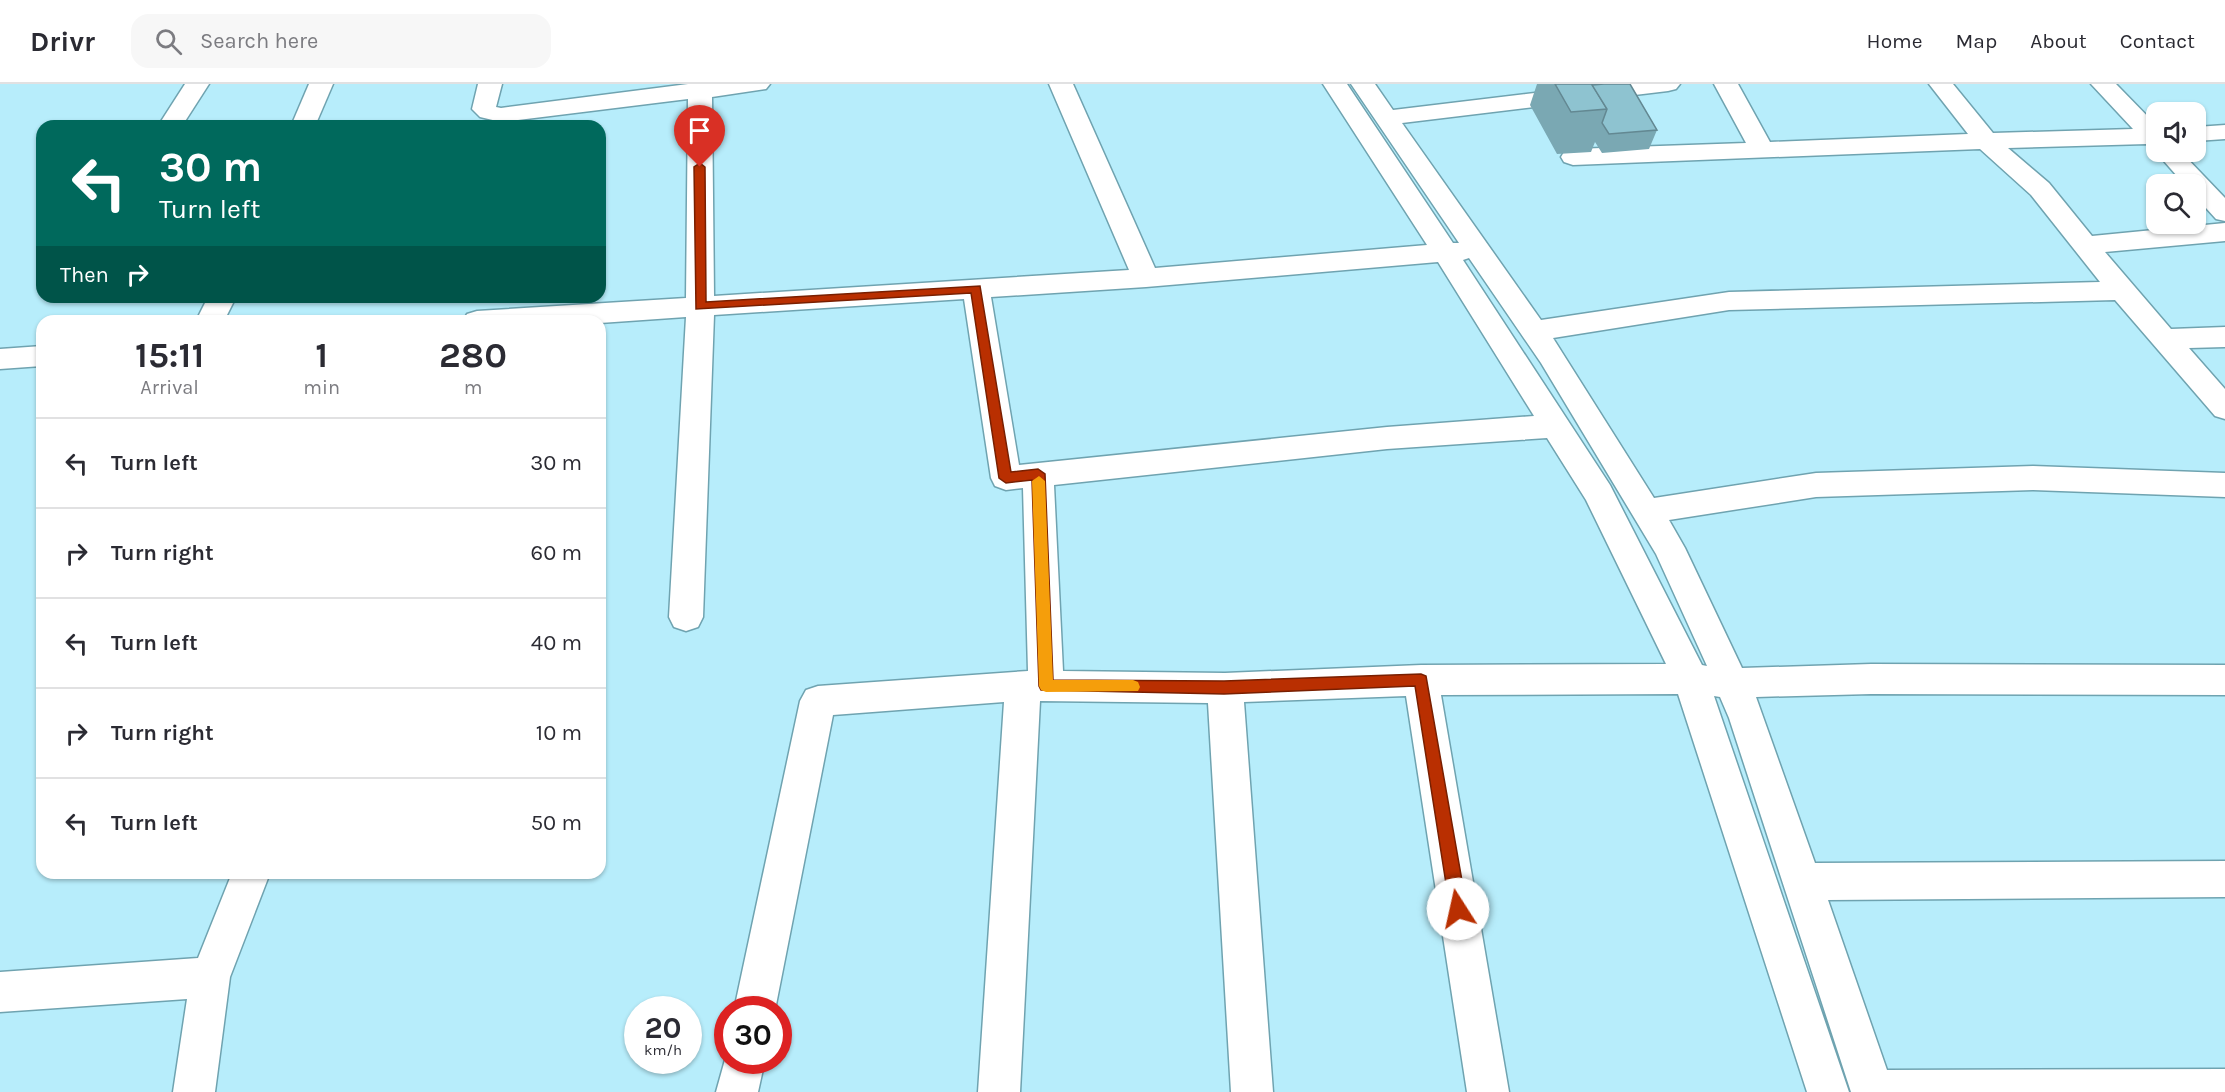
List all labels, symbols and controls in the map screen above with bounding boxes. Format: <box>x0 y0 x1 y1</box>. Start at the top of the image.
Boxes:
search box <box>131 14 551 68</box>
text: Drivr <box>30 25 95 58</box>
icon: search <box>152 25 185 58</box>
text: Search here <box>200 28 318 54</box>
text: Home <box>1867 29 1923 53</box>
text: Map <box>1956 29 1997 53</box>
text: About <box>2030 29 2087 53</box>
text: Contact <box>2120 29 2195 53</box>
map controls <box>2146 102 2206 234</box>
button: sound <box>2146 102 2206 162</box>
pin <box>674 105 725 167</box>
icon: arrive <box>683 114 716 147</box>
text: 30 m <box>159 142 262 192</box>
icon: left <box>60 144 138 222</box>
button: search <box>2146 174 2206 234</box>
text: Turn left <box>159 193 260 225</box>
icon: right <box>121 258 154 291</box>
text: Then <box>60 262 109 288</box>
text: 15:11 <box>135 334 204 376</box>
text: 1 <box>315 334 328 376</box>
text: 280 <box>439 334 507 376</box>
text: Arrival <box>140 376 199 399</box>
text: min <box>303 376 340 399</box>
text: m <box>464 376 482 399</box>
icon: left <box>60 447 93 480</box>
text: Turn left <box>111 450 198 476</box>
text: 30 m <box>530 450 582 476</box>
icon: right <box>60 537 93 570</box>
text: Turn right <box>111 540 214 566</box>
text: 60 m <box>531 540 582 566</box>
icon: left <box>60 627 93 660</box>
text: Turn left <box>111 630 198 656</box>
text: 40 m <box>531 630 582 656</box>
icon: right <box>60 717 93 750</box>
text: Turn right <box>111 720 214 746</box>
text: 10 m <box>536 720 582 746</box>
icon: left <box>60 807 93 840</box>
text: Turn left <box>111 810 198 836</box>
text: 50 m <box>531 810 582 836</box>
position arrow <box>1426 877 1490 941</box>
speed limit sign: 30 <box>714 996 792 1074</box>
text: 20 <box>644 1010 682 1046</box>
text: km/h <box>644 1041 682 1059</box>

